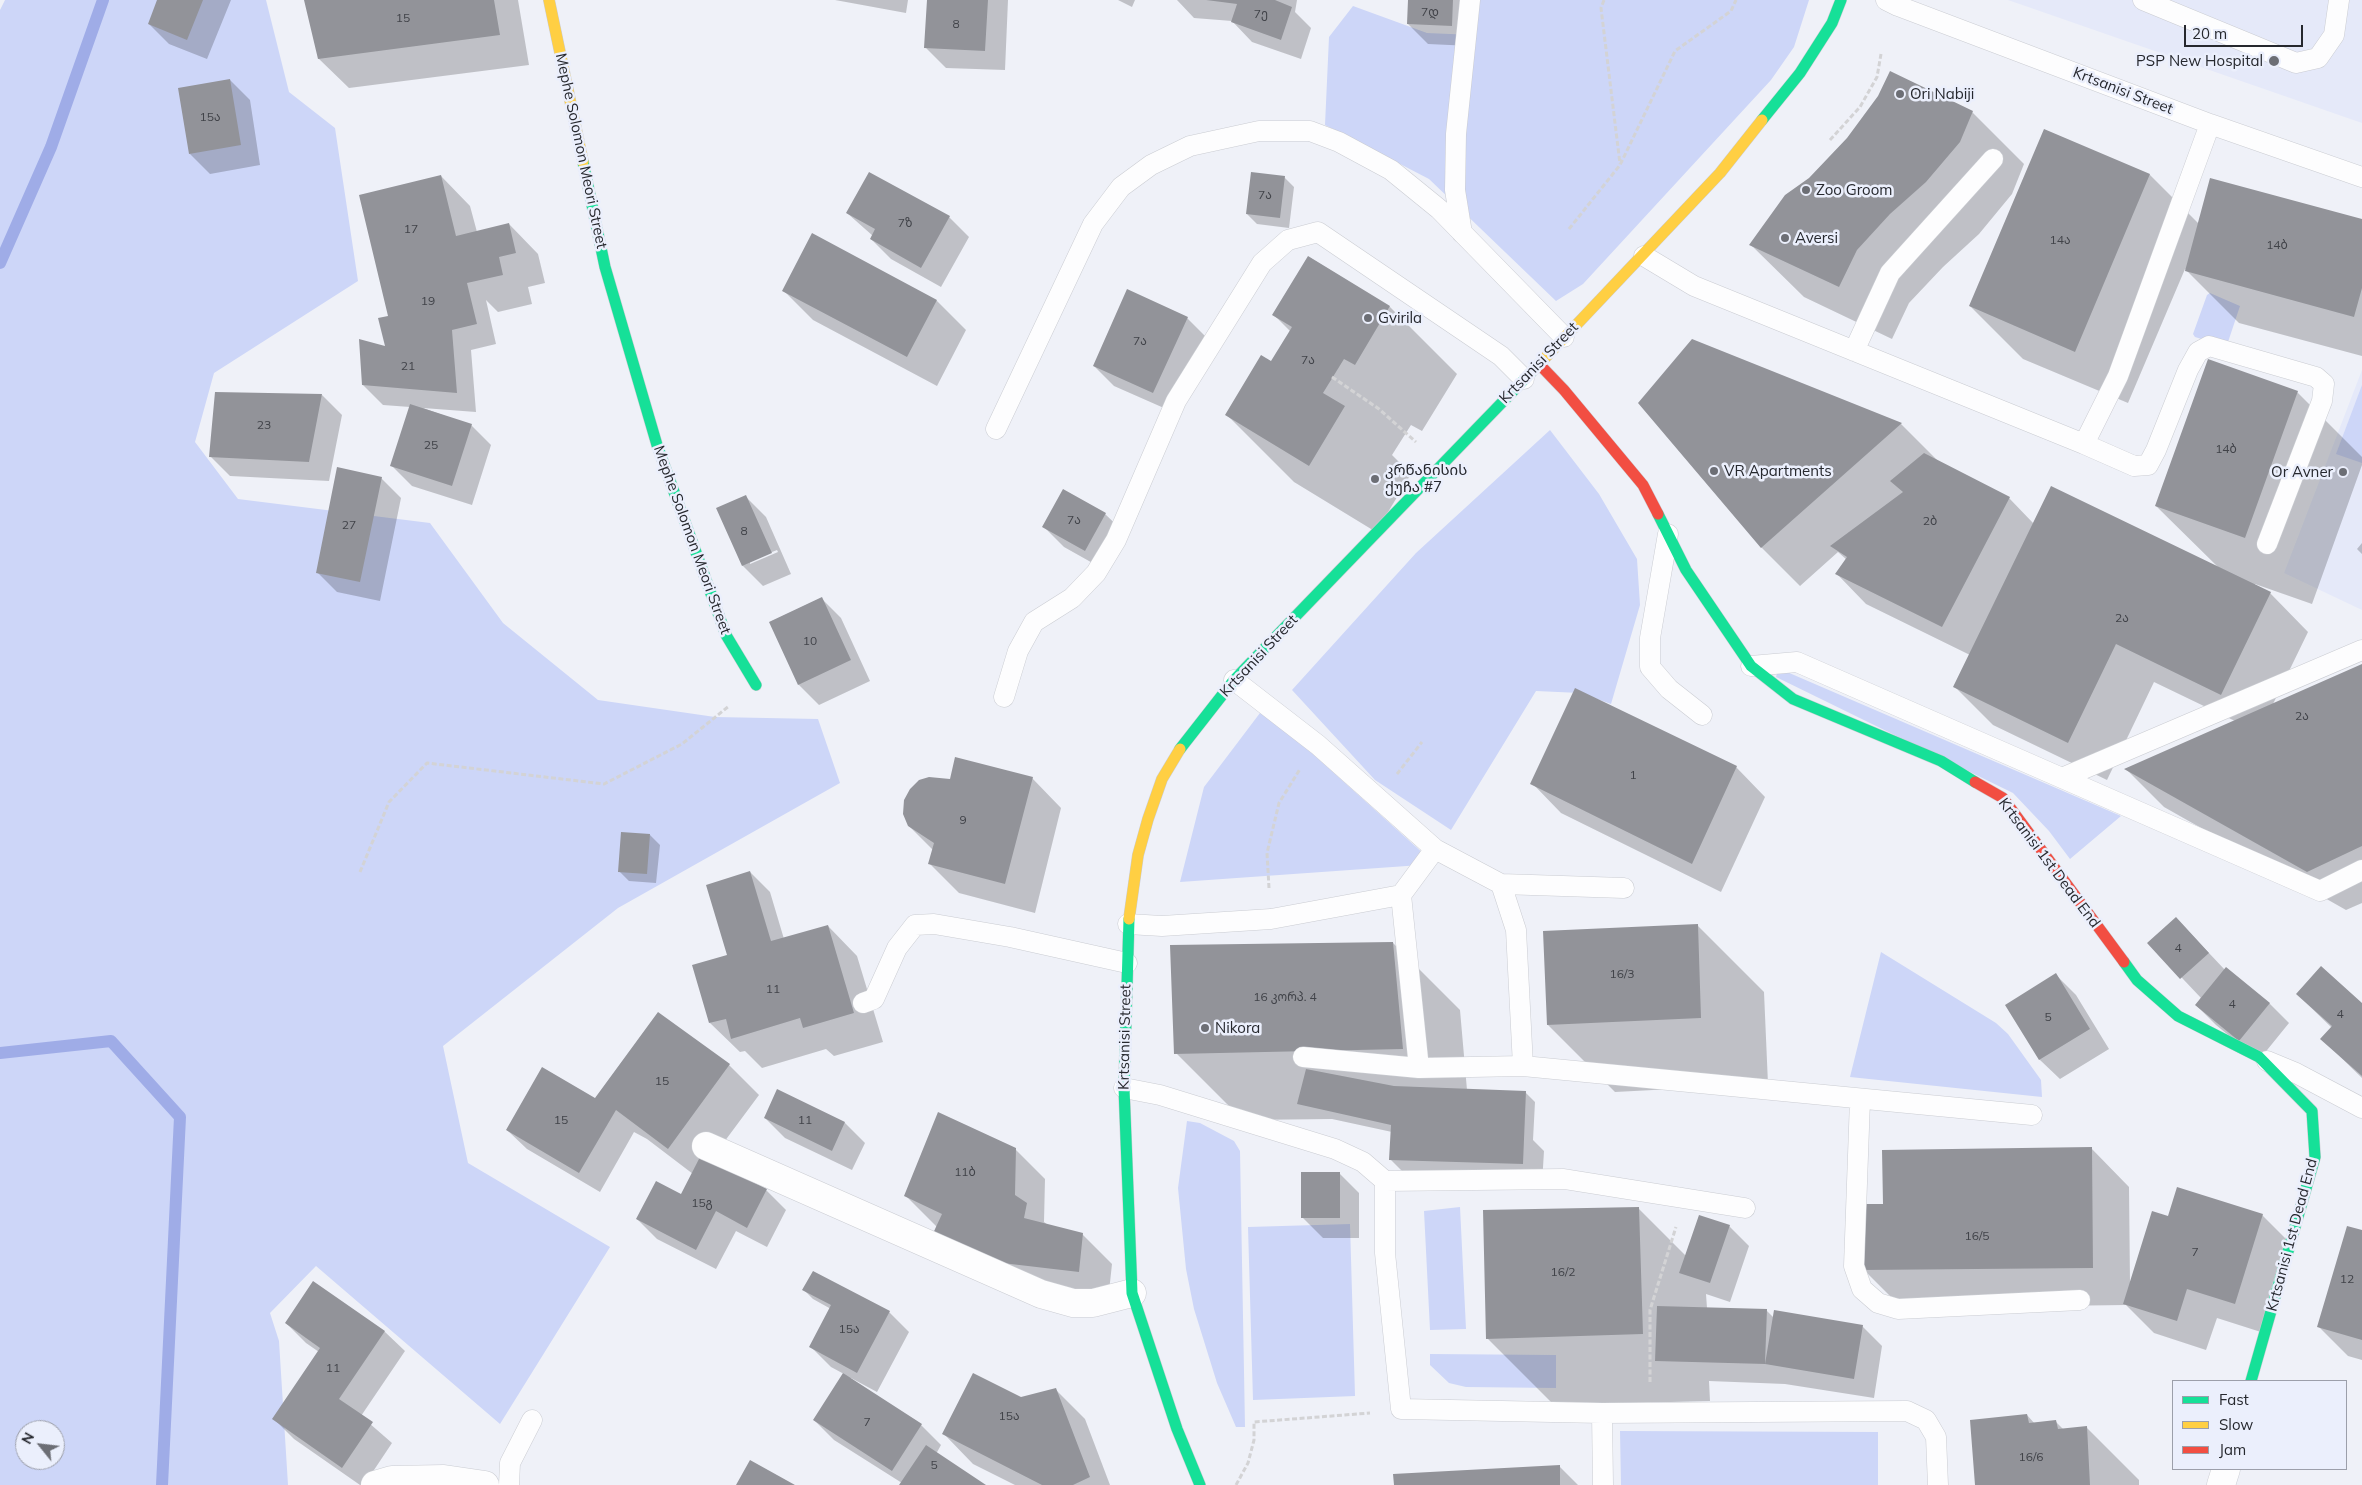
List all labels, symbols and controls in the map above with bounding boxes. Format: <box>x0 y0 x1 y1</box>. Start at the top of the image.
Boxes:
house number: 7დ <box>1421 5 1439 19</box>
house number: 7ე <box>1254 7 1268 21</box>
house number: 15 <box>396 11 410 25</box>
scale bar <box>2187 15 2306 47</box>
house number: 8 <box>952 17 960 31</box>
text: 20 m <box>2192 24 2227 43</box>
street label: Mephe Solomon Meori Street <box>551 52 611 250</box>
place label: PSP New Hospital <box>2136 52 2263 70</box>
marker: PSP New Hospital <box>2267 54 2281 68</box>
street label: Krtsanisi Street <box>2070 64 2176 118</box>
place label: Ori Nabiji <box>1910 85 1974 103</box>
marker: Ori Nabiji <box>1894 88 1906 100</box>
house number: 15ა <box>200 110 220 124</box>
place label: Zoo Groom <box>1816 181 1892 199</box>
marker: Zoo Groom <box>1800 184 1812 196</box>
house number: 7ა <box>1258 188 1272 202</box>
house number: 7ზ <box>898 216 912 230</box>
house number: 17 <box>404 222 418 236</box>
place label: Aversi <box>1795 229 1838 247</box>
marker: Aversi <box>1779 232 1791 244</box>
house number: 14ა <box>2050 233 2070 247</box>
house number: 14ბ <box>2266 238 2288 252</box>
house number: 19 <box>421 294 435 308</box>
place label: Gvirila <box>1378 309 1422 327</box>
marker: Gvirila <box>1362 312 1374 324</box>
street label: Krtsanisi Street <box>1496 319 1582 407</box>
house number: 7ა <box>1133 334 1147 348</box>
house number: 7ა <box>1301 353 1315 367</box>
house number: 21 <box>401 359 415 373</box>
house number: 23 <box>257 418 271 432</box>
house number: 25 <box>424 438 438 452</box>
house number: 14ბ <box>2215 442 2237 456</box>
street label: Mephe Solomon Meori Street <box>649 443 735 637</box>
place label: კრწანისის ქუჩა #7 <box>1385 461 1467 496</box>
place label: VR Apartments <box>1724 462 1832 480</box>
place label: Or Avner <box>2271 463 2333 481</box>
marker: VR Apartments <box>1708 465 1720 477</box>
marker: Or Avner <box>2337 466 2349 478</box>
marker: კრწანისის ქუჩა #7 <box>1369 473 1381 485</box>
house number: 7ა <box>1067 513 1081 527</box>
house number: 2ბ <box>1923 514 1937 528</box>
house number: 27 <box>342 518 356 532</box>
house number: 8 <box>740 524 748 538</box>
street label: Krtsanisi Street <box>1216 611 1302 701</box>
house number: 2ა <box>2115 611 2129 625</box>
house number: 10 <box>803 634 817 648</box>
house number: 2ა <box>2295 709 2309 723</box>
house number: 1 <box>1629 768 1637 782</box>
street label: Krtsanisi 1st Dead End <box>1994 795 2104 931</box>
house number: 9 <box>959 813 967 827</box>
house number: 4 <box>2174 941 2182 955</box>
house number: 16/3 <box>1609 967 1635 981</box>
house number: 11 <box>766 982 780 996</box>
street label: Krtsanisi Street <box>1115 984 1135 1090</box>
house number: 16 კორპ. 4 <box>1253 990 1317 1004</box>
house number: 4 <box>2228 997 2236 1011</box>
house number: 4 <box>2336 1007 2344 1021</box>
house number: 5 <box>2044 1010 2052 1024</box>
place label: Nikora <box>1215 1019 1260 1037</box>
marker: Nikora <box>1199 1022 1211 1034</box>
house number: 15 <box>655 1074 669 1088</box>
house number: 15 <box>554 1113 568 1127</box>
house number: 11 <box>798 1113 812 1127</box>
street label: Krtsanisi 1st Dead End <box>2263 1156 2321 1314</box>
house number: 11ბ <box>954 1165 976 1179</box>
house number: 15გ <box>691 1196 713 1210</box>
house number: 16/5 <box>1964 1229 1990 1243</box>
house number: 7 <box>2191 1245 2199 1259</box>
house number: 16/2 <box>1550 1265 1576 1279</box>
house number: 12 <box>2340 1272 2354 1286</box>
house number: 15ა <box>839 1322 859 1336</box>
house number: 11 <box>326 1361 340 1375</box>
legend <box>2172 1380 2347 1470</box>
text: Fast <box>2219 1390 2249 1409</box>
house number: 15ა <box>999 1409 1019 1423</box>
house number: 7 <box>863 1415 871 1429</box>
text: Slow <box>2219 1415 2253 1434</box>
north arrow <box>15 1420 65 1470</box>
text: N <box>17 1429 38 1447</box>
text: Jam <box>2219 1440 2246 1459</box>
house number: 16/6 <box>2018 1450 2044 1464</box>
house number: 5 <box>930 1458 938 1472</box>

